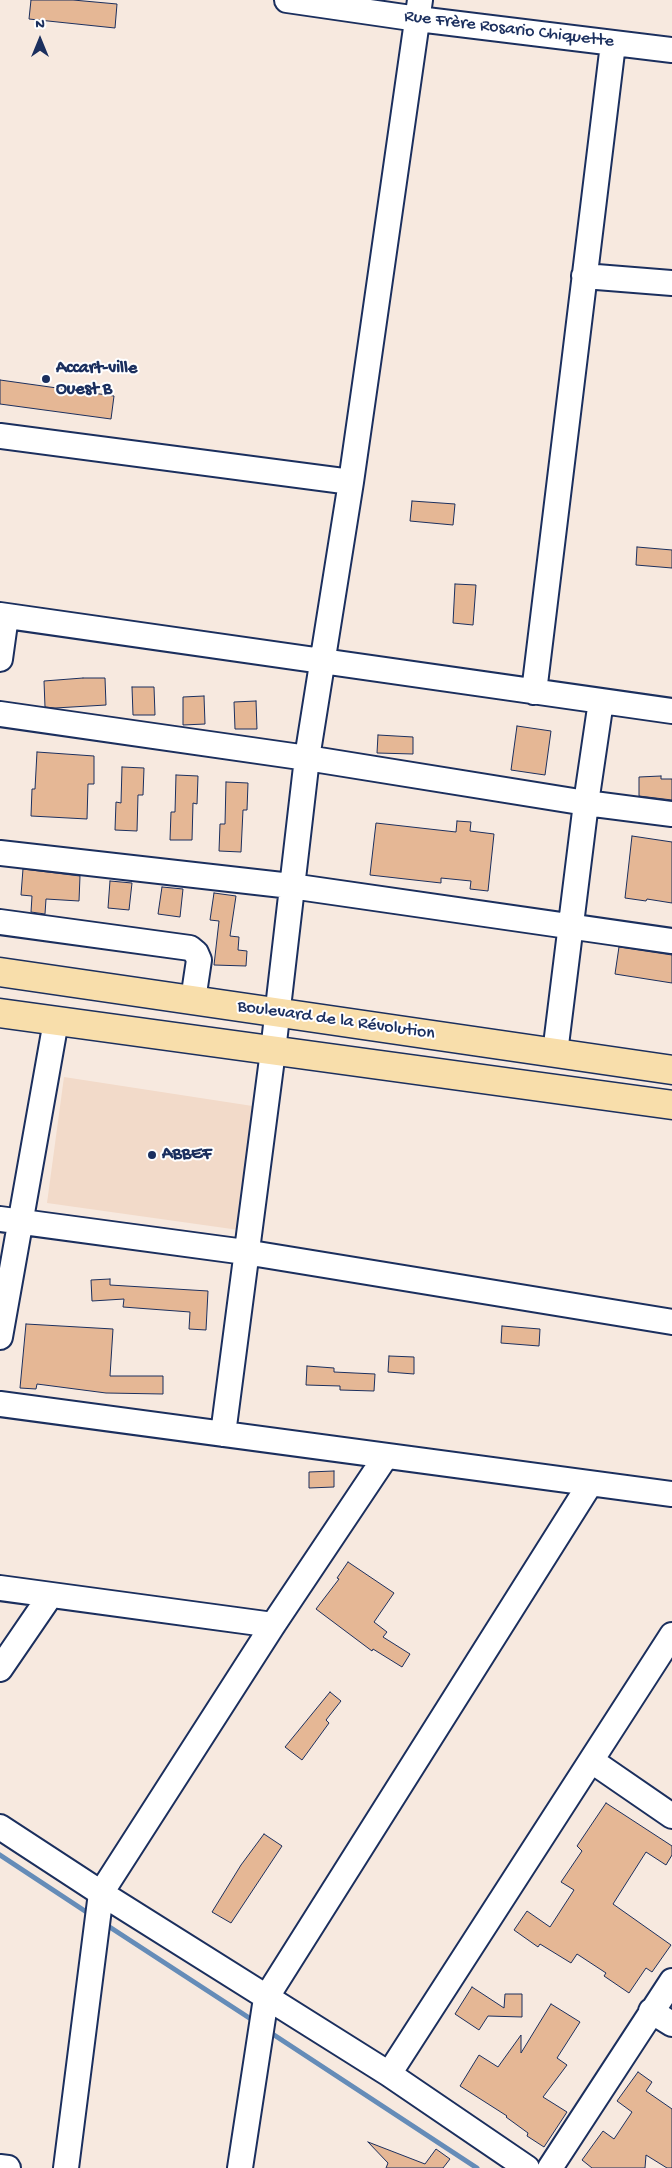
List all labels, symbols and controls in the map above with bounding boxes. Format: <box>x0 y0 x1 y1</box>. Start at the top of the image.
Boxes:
street label: Rue Frère Rosario Chiquette <box>403 6 615 54</box>
north arrow <box>15 15 65 65</box>
text: N <box>35 16 45 33</box>
place label: Accart-ville Ouest B <box>56 358 137 400</box>
marker: Accart-ville Ouest B <box>40 373 52 385</box>
street label: Boulevard de la Révolution <box>236 996 436 1046</box>
place label: ABBEF <box>162 1144 211 1166</box>
marker: ABBEF <box>146 1149 158 1161</box>

